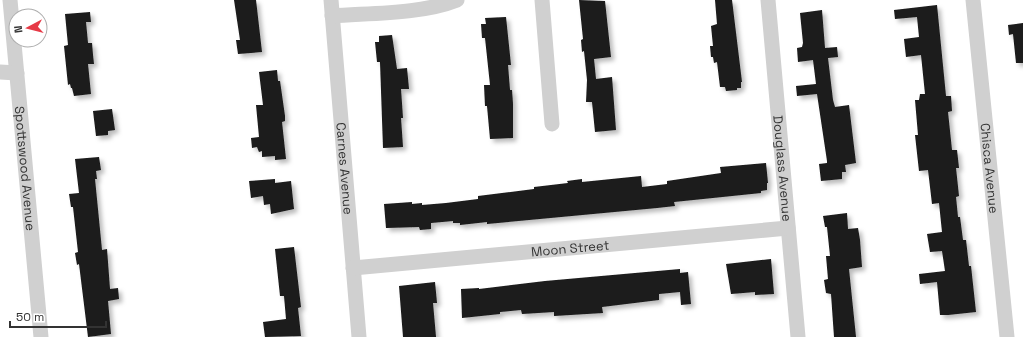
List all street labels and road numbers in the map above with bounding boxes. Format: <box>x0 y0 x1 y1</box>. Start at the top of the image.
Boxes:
street label: Spottswood Avenue <box>11 105 40 231</box>
street label: Douglass Avenue <box>770 115 796 222</box>
street label: Carnes Avenue <box>333 122 357 215</box>
street label: Chisca Avenue <box>977 122 1003 214</box>
street label: Moon Street <box>530 236 610 260</box>

